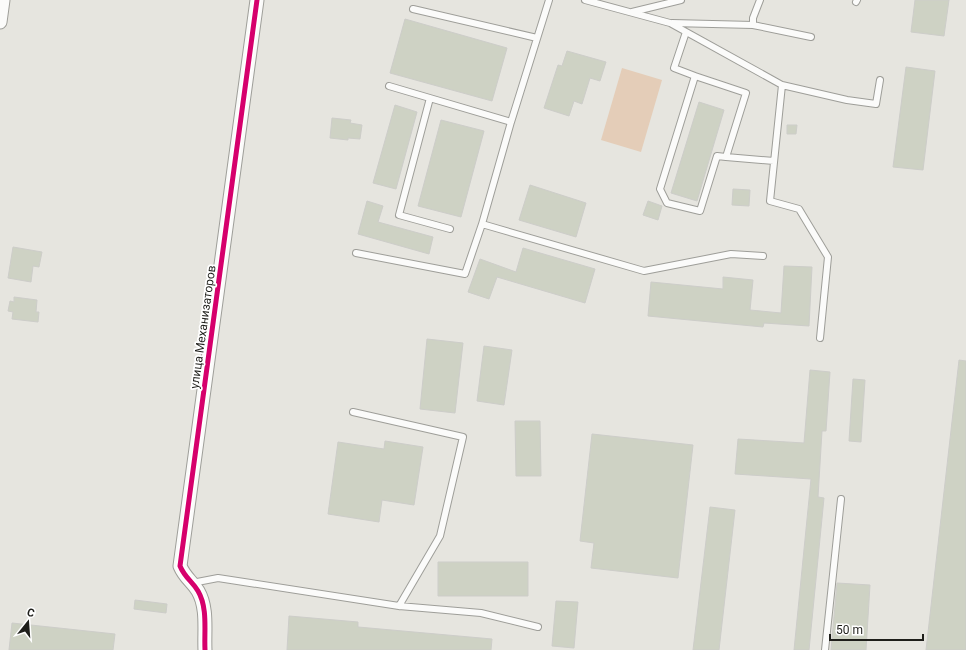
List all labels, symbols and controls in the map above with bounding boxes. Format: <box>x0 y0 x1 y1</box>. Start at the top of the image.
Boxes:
street label: улица Механизаторов <box>187 264 219 390</box>
north arrow <box>8 602 48 642</box>
text: С <box>25 606 36 620</box>
scale bar <box>830 616 923 642</box>
text: 50 m <box>836 623 863 637</box>

